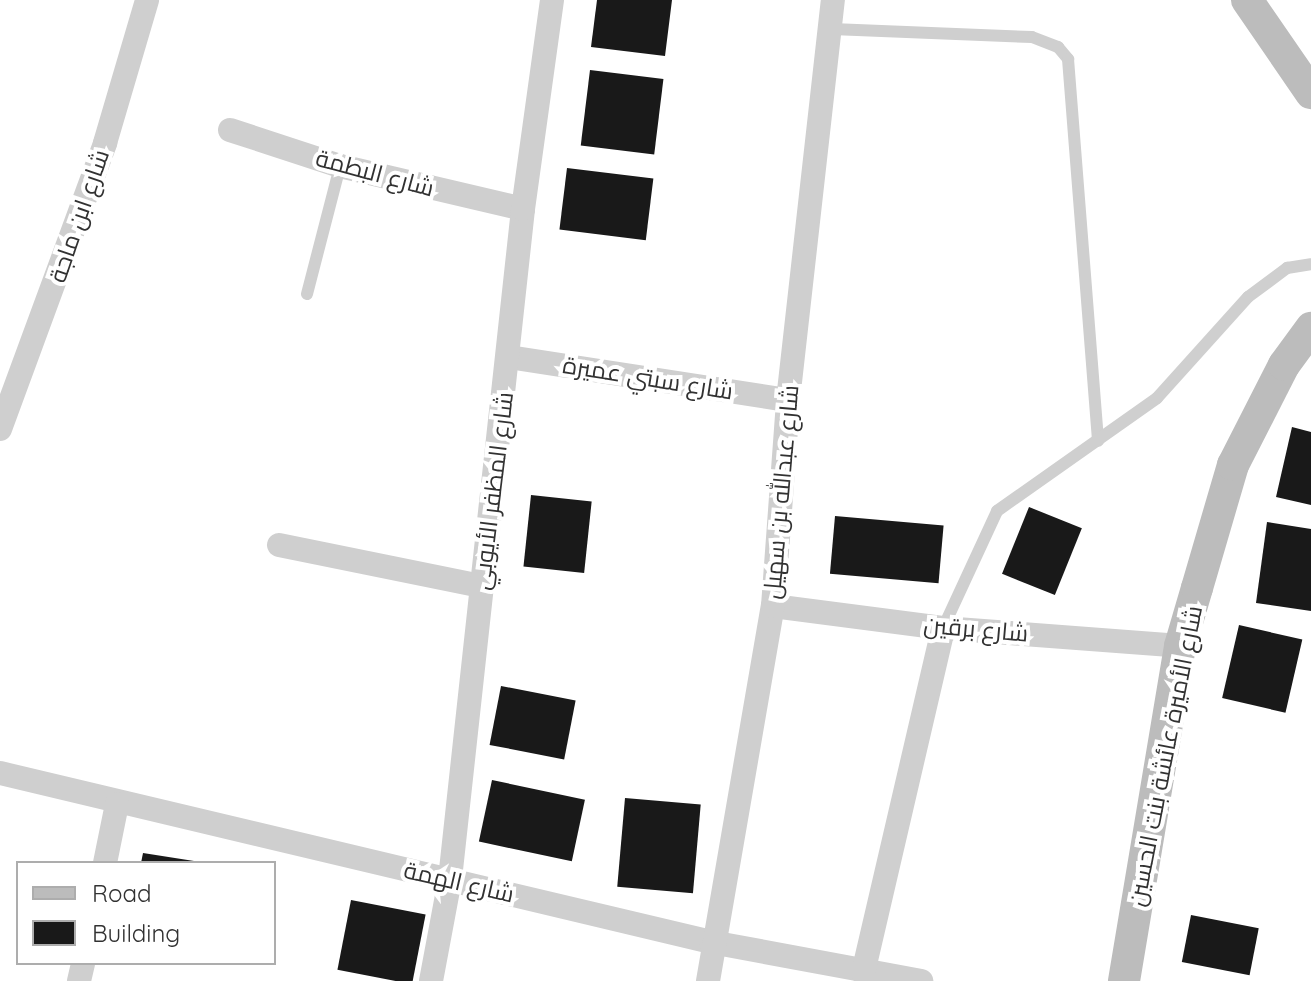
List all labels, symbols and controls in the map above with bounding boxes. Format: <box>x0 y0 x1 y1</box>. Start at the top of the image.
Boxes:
street label: شارع البطمة <box>313 143 437 203</box>
street label: شارع ابن ماجة <box>43 146 115 286</box>
street label: شارع سبتي عميرة <box>561 350 735 406</box>
street label: شارع عبدالله بن سهيل <box>757 384 805 600</box>
street label: شارع المظفر الأيوبي <box>467 390 519 592</box>
street label: شارع الأميرة عائشة بنت الحسين <box>1122 603 1208 909</box>
street label: شارع برقين <box>922 610 1030 648</box>
street label: شارع الهمة <box>401 855 517 909</box>
legend <box>16 861 276 965</box>
text: Road <box>92 878 152 908</box>
text: Building <box>92 918 180 948</box>

